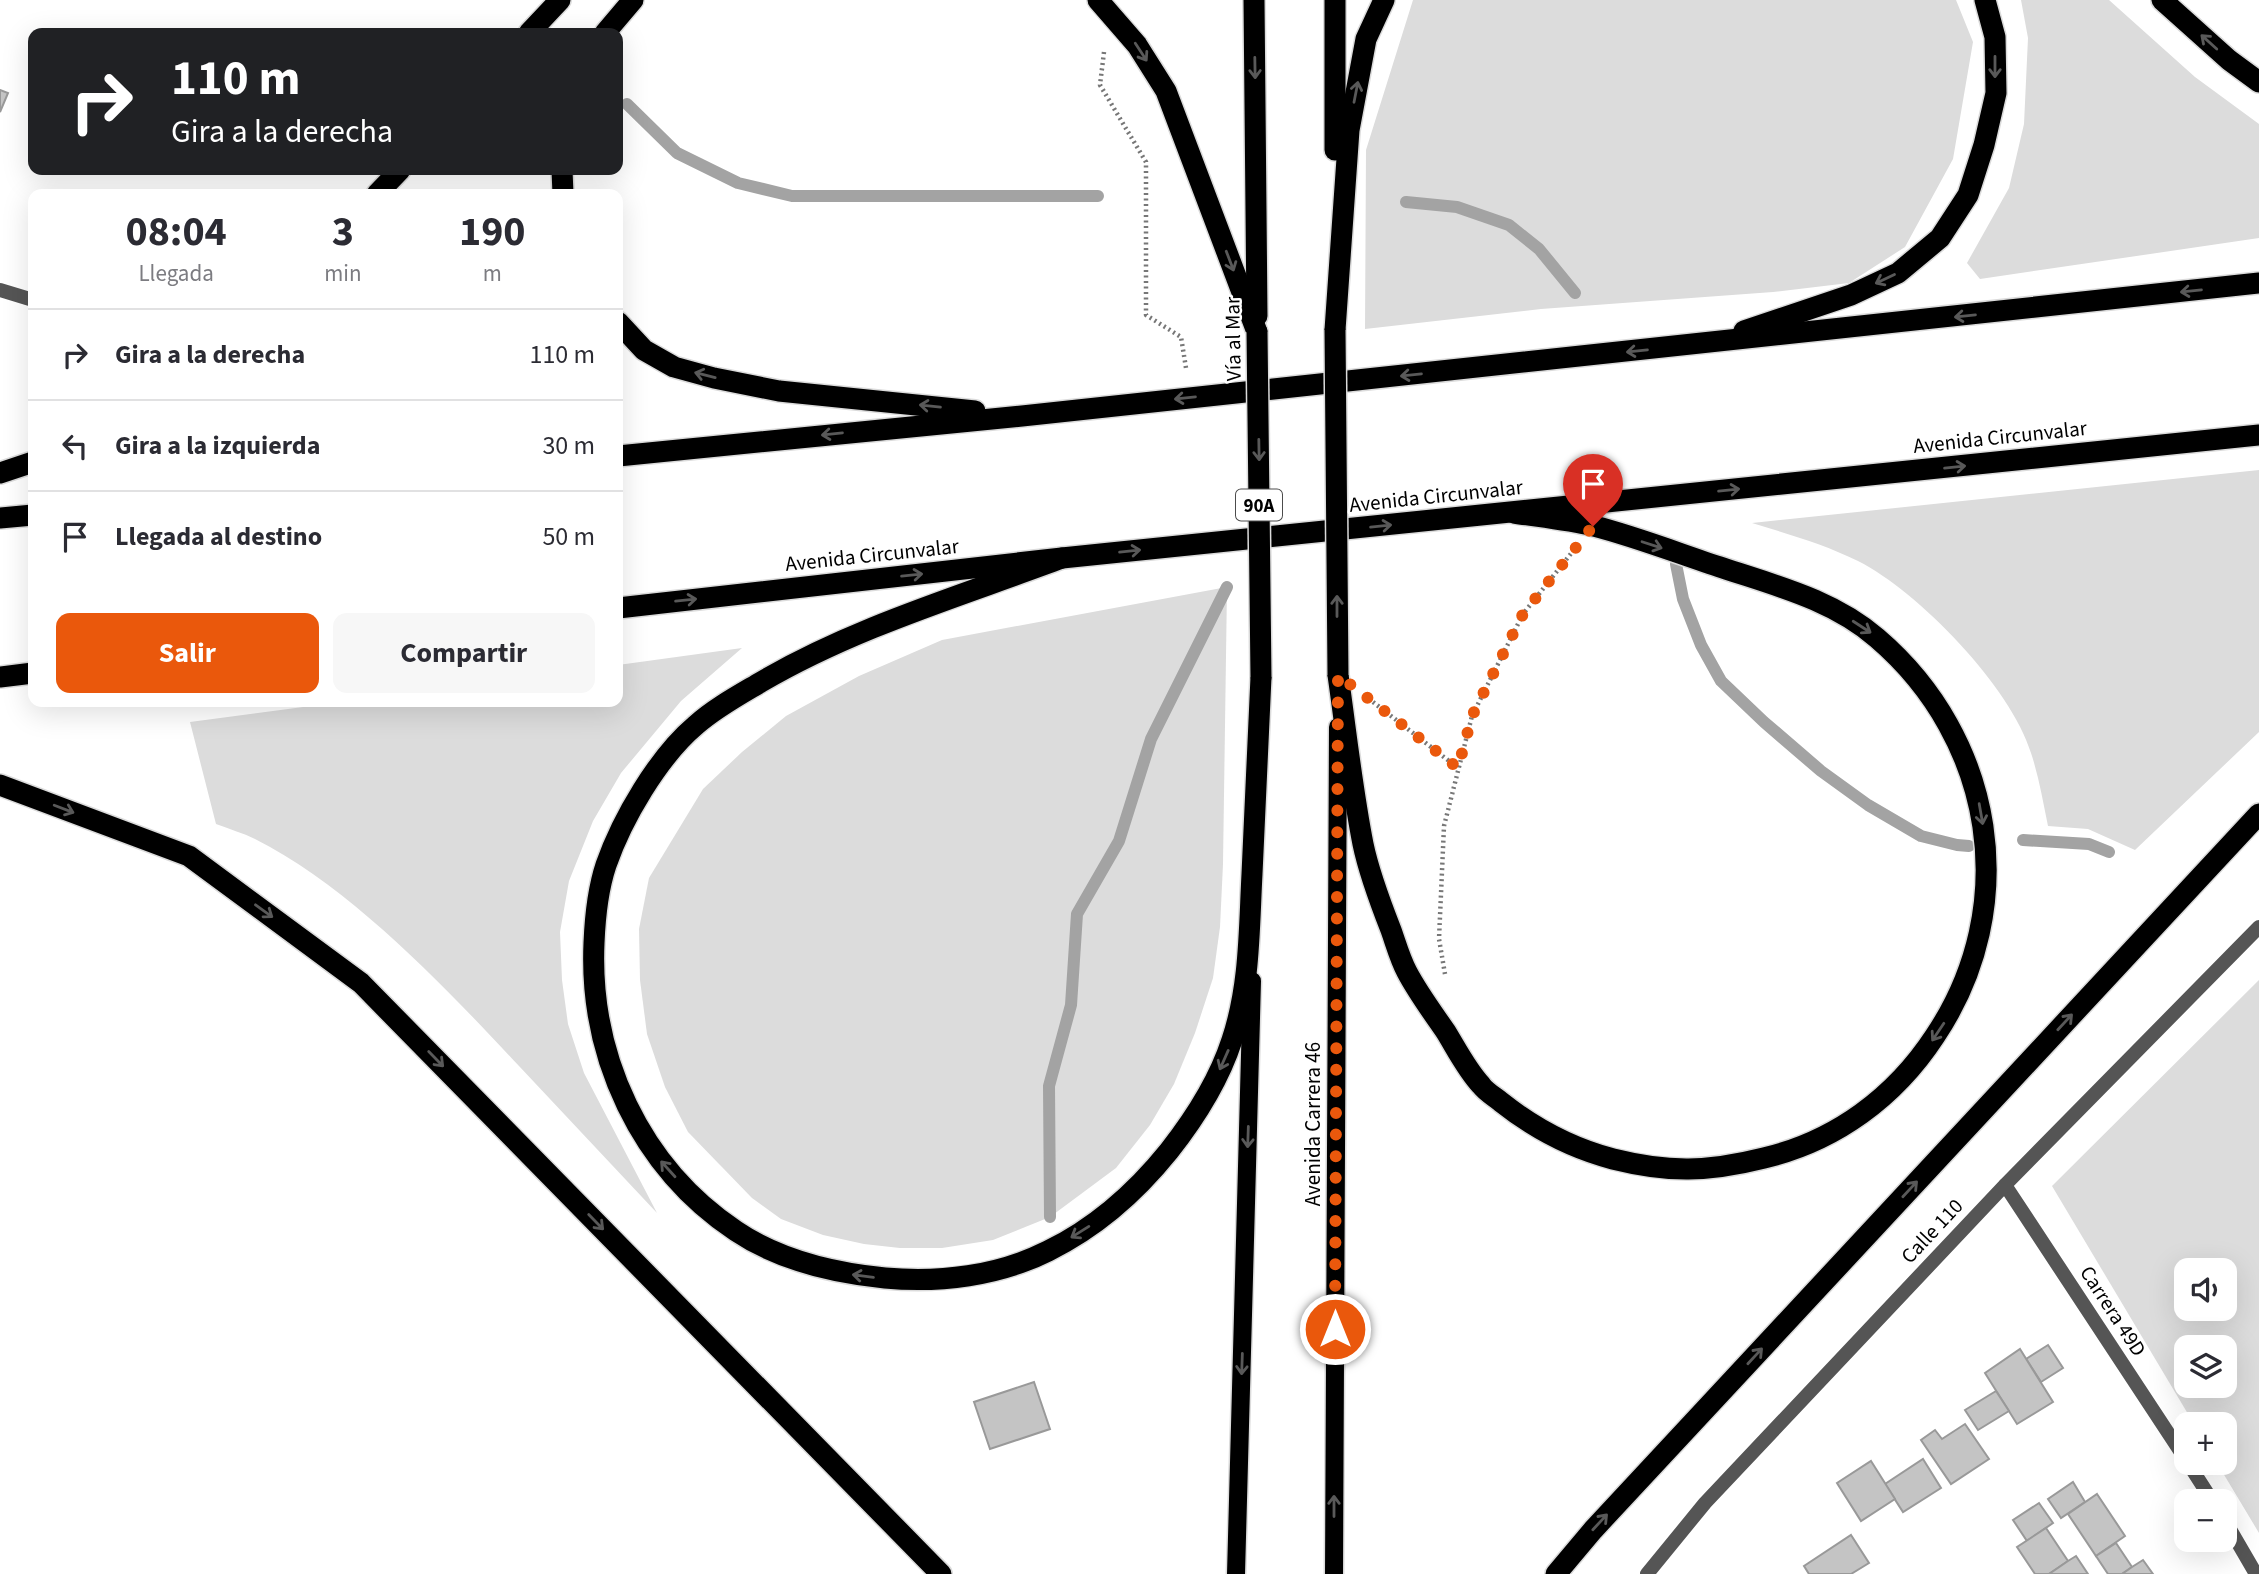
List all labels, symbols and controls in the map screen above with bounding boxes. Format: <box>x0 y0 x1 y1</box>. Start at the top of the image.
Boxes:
one-way arrow <box>2201 34 2219 50</box>
one-way arrow <box>1134 42 1149 61</box>
text: 110 m <box>171 44 300 114</box>
one-way arrow <box>1989 55 2002 78</box>
icon: right <box>56 56 147 147</box>
one-way arrow <box>1248 56 1262 79</box>
one-way arrow <box>1350 81 1363 104</box>
text: Gira a la derecha <box>171 109 393 155</box>
text: 08:04 <box>125 202 227 262</box>
text: 3 <box>332 202 354 262</box>
text: 190 <box>459 202 526 262</box>
one-way arrow <box>1225 249 1238 271</box>
text: Llegada <box>138 257 214 290</box>
text: min <box>324 257 362 290</box>
text: m <box>483 257 502 290</box>
one-way arrow <box>1875 273 1896 286</box>
one-way arrow <box>2180 285 2203 298</box>
street label: Vía al Mar <box>1217 296 1249 381</box>
one-way arrow <box>1954 309 1977 322</box>
icon: right <box>56 336 94 374</box>
text: Gira a la derecha <box>115 336 305 373</box>
text: 110 m <box>529 336 595 373</box>
one-way arrow <box>1626 345 1649 358</box>
one-way arrow <box>694 368 717 381</box>
one-way arrow <box>1400 368 1423 381</box>
one-way arrow <box>1174 392 1196 405</box>
one-way arrow <box>919 400 942 413</box>
street label: Avenida Circunvalar <box>1912 413 2089 461</box>
icon: left <box>56 427 94 465</box>
text: Gira a la izquierda <box>115 427 320 464</box>
text: 30 m <box>542 427 595 464</box>
one-way arrow <box>822 428 844 441</box>
one-way arrow <box>1252 438 1265 461</box>
pin <box>1563 454 1623 526</box>
one-way arrow <box>1944 460 1966 473</box>
icon: arrive <box>1574 465 1612 503</box>
street label: Avenida Circunvalar <box>1348 472 1525 520</box>
one-way arrow <box>1717 484 1740 497</box>
road number: 90A <box>1236 490 1282 520</box>
icon: arrive <box>56 518 94 556</box>
text: Llegada al destino <box>115 518 322 555</box>
text: 50 m <box>542 518 595 555</box>
one-way arrow <box>1369 519 1392 532</box>
street label: Avenida Circunvalar <box>784 531 961 579</box>
one-way arrow <box>1640 540 1662 552</box>
one-way arrow <box>1118 544 1141 557</box>
one-way arrow <box>900 568 922 581</box>
one-way arrow <box>674 594 696 607</box>
one-way arrow <box>1330 595 1344 618</box>
button: Salir <box>56 613 319 693</box>
button: Compartir <box>333 613 595 693</box>
one-way arrow <box>1852 621 1872 635</box>
one-way arrow <box>1975 802 1988 825</box>
one-way arrow <box>52 803 74 816</box>
one-way arrow <box>255 904 273 919</box>
one-way arrow <box>2057 1013 2073 1031</box>
one-way arrow <box>1931 1022 1946 1041</box>
street label: Avenida Carrera 46 <box>1298 1042 1328 1206</box>
one-way arrow <box>1217 1049 1230 1070</box>
one-way arrow <box>428 1051 445 1068</box>
one-way arrow <box>1242 1125 1255 1148</box>
one-way arrow <box>660 1160 676 1178</box>
one-way arrow <box>1902 1180 1918 1198</box>
street label: Calle 110 <box>1894 1192 1970 1270</box>
one-way arrow <box>587 1213 604 1230</box>
one-way arrow <box>1071 1225 1091 1239</box>
map controls <box>2174 1258 2237 1552</box>
button: sound <box>2174 1258 2237 1321</box>
street label: Carrera 49D <box>2072 1260 2154 1362</box>
one-way arrow <box>852 1269 875 1282</box>
position arrow <box>1298 1292 1372 1366</box>
button: layers <box>2174 1335 2237 1398</box>
one-way arrow <box>1747 1348 1764 1365</box>
one-way arrow <box>1235 1353 1249 1376</box>
button: + <box>2174 1412 2237 1475</box>
button: − <box>2174 1489 2237 1552</box>
one-way arrow <box>1327 1495 1341 1518</box>
one-way arrow <box>1592 1514 1609 1531</box>

